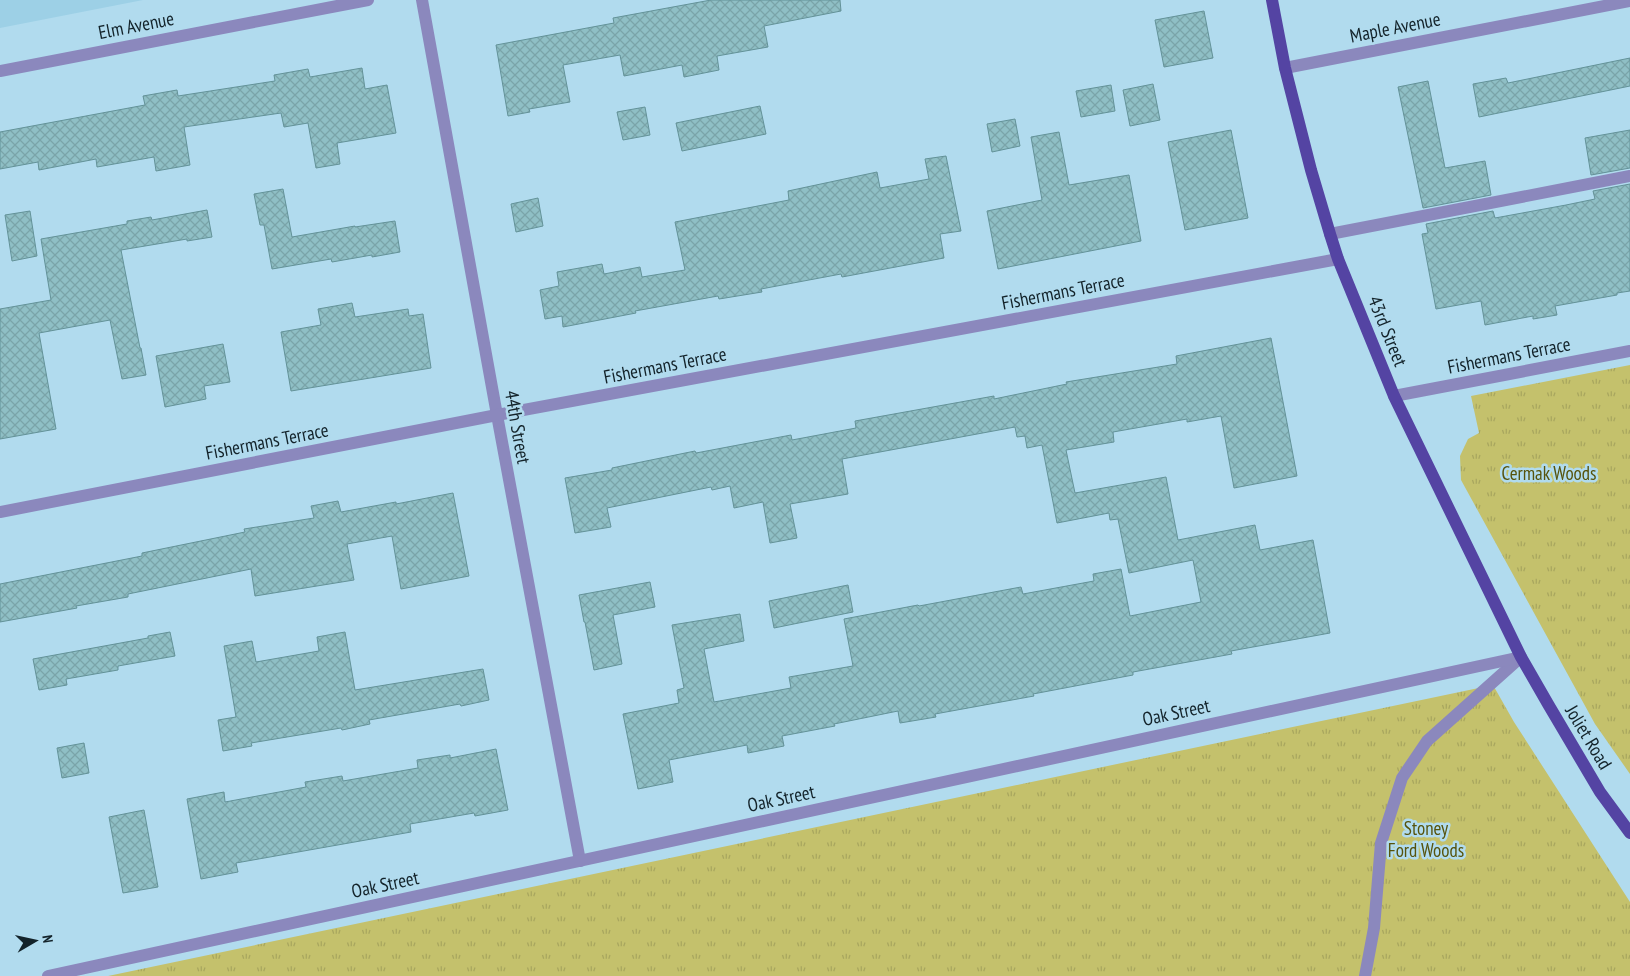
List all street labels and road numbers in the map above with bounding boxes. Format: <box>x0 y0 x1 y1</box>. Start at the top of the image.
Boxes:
street label: Elm Avenue <box>96 6 176 44</box>
street label: Maple Avenue <box>1348 6 1442 48</box>
street label: Fishermans Terrace <box>999 267 1127 315</box>
street label: 43rd Street <box>1363 292 1413 370</box>
street label: Fishermans Terrace <box>1445 331 1573 379</box>
street label: Fishermans Terrace <box>601 341 729 389</box>
street label: 44th Street <box>500 388 536 466</box>
street label: Fishermans Terrace <box>203 417 331 465</box>
street label: Oak Street <box>1140 693 1213 731</box>
street label: Joliet Road <box>1560 700 1618 774</box>
street label: Oak Street <box>745 779 818 817</box>
street label: Oak Street <box>349 865 422 903</box>

